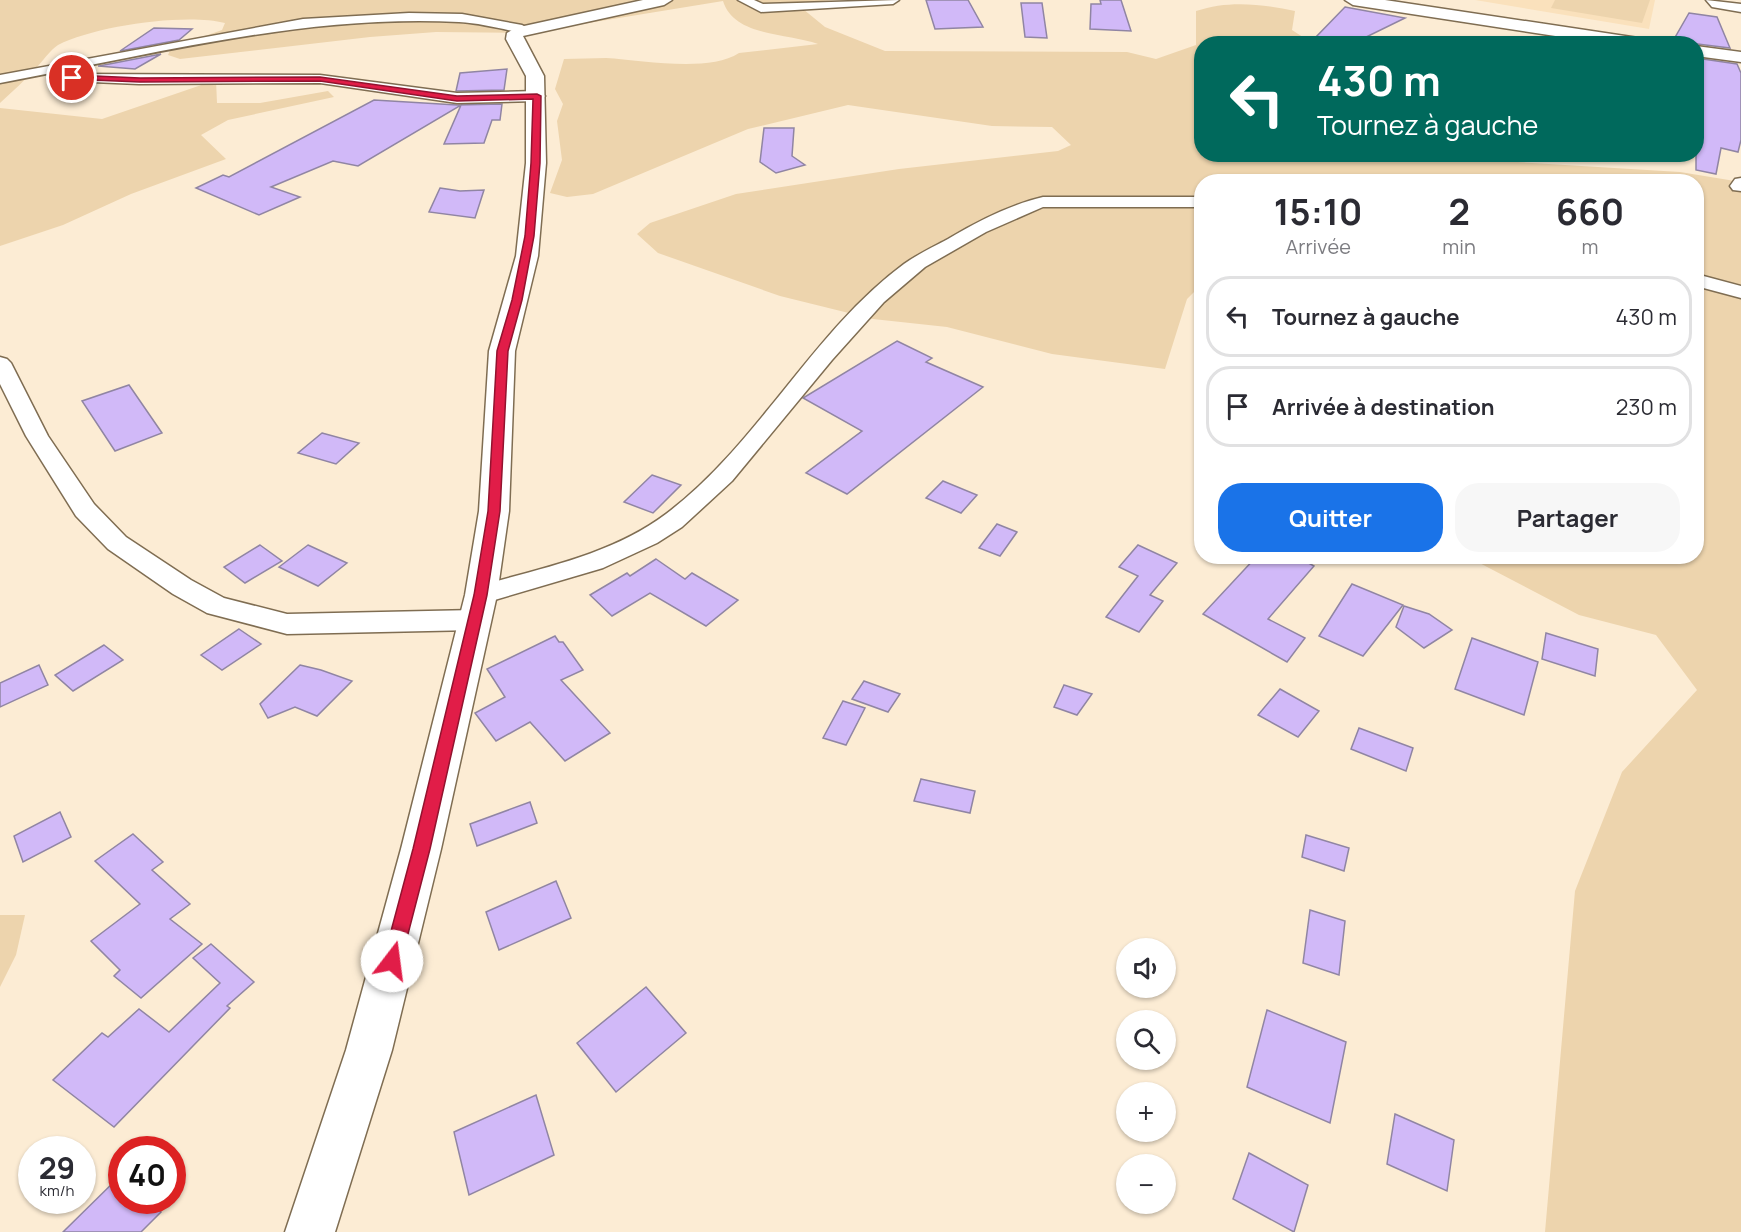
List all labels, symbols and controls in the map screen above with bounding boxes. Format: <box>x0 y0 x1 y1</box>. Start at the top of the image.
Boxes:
text: 430 m <box>1317 51 1441 109</box>
pin <box>46 52 97 103</box>
icon: left <box>1218 60 1296 138</box>
icon: arrive <box>55 61 88 94</box>
text: Tournez à gauche <box>1317 106 1538 143</box>
text: 15:10 <box>1274 187 1363 236</box>
text: 2 <box>1448 187 1470 236</box>
text: 660 <box>1556 187 1624 236</box>
text: Arrivée <box>1286 233 1351 260</box>
text: min <box>1442 233 1476 260</box>
text: m <box>1581 233 1598 260</box>
icon: left <box>1221 300 1254 333</box>
text: Tournez à gauche <box>1272 302 1459 332</box>
text: 430 m <box>1615 302 1677 332</box>
icon: arrive <box>1221 390 1254 423</box>
text: Arrivée à destination <box>1272 392 1495 422</box>
text: 230 m <box>1616 392 1677 422</box>
button: Quitter <box>1218 483 1443 552</box>
button: Partager <box>1455 483 1680 552</box>
position arrow <box>360 929 424 993</box>
map controls <box>1116 938 1176 1214</box>
button: sound <box>1116 938 1176 998</box>
button: search <box>1116 1010 1176 1070</box>
button: + <box>1116 1082 1176 1142</box>
speed limit sign: 40 <box>108 1136 186 1214</box>
text: 29 <box>39 1147 75 1188</box>
button: − <box>1116 1154 1176 1214</box>
text: km/h <box>40 1180 74 1201</box>

